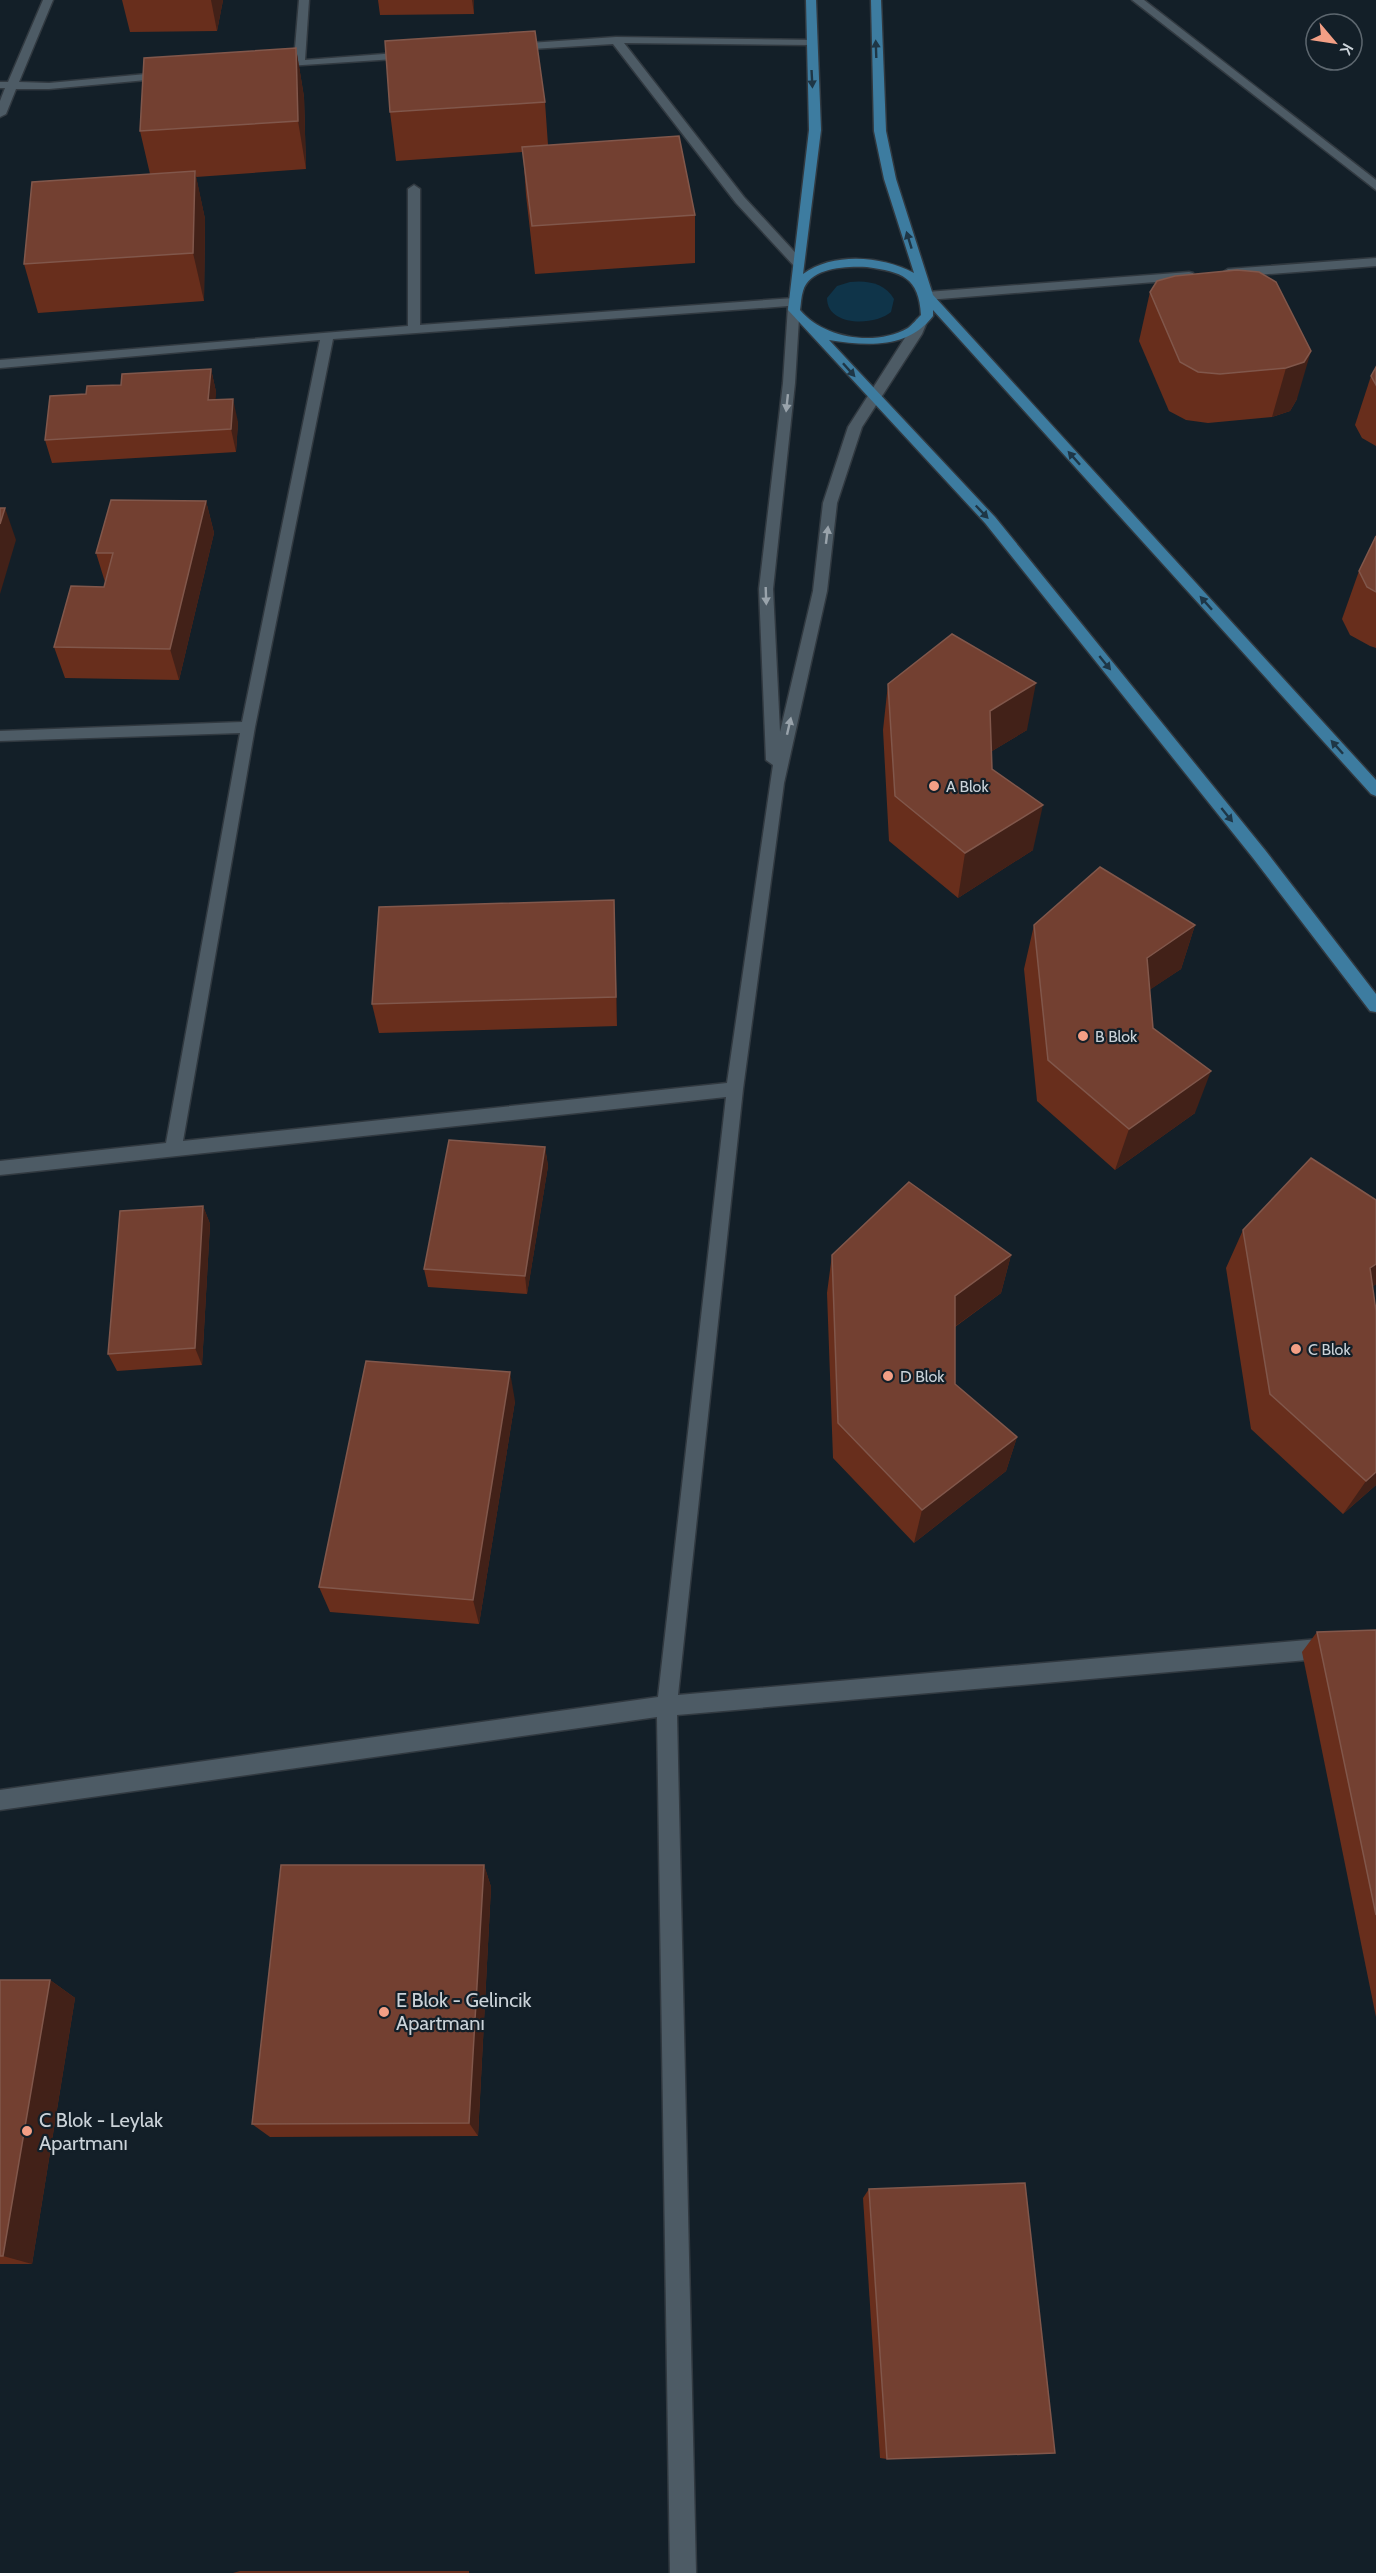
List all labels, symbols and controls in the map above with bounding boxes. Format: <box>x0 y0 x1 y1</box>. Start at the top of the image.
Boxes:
north arrow <box>1304 12 1364 72</box>
one-way arrow <box>872 40 881 59</box>
text: K <box>1336 40 1357 58</box>
one-way arrow <box>808 70 817 89</box>
one-way arrow <box>904 231 914 249</box>
one-way arrow <box>842 362 856 377</box>
one-way arrow <box>782 393 792 412</box>
one-way arrow <box>1067 451 1081 466</box>
one-way arrow <box>975 504 989 518</box>
one-way arrow <box>822 526 831 545</box>
one-way arrow <box>762 587 771 606</box>
one-way arrow <box>1199 596 1213 610</box>
one-way arrow <box>1099 655 1112 671</box>
one-way arrow <box>784 717 794 735</box>
one-way arrow <box>1331 740 1344 755</box>
place label: A Blok <box>946 777 989 796</box>
marker: A Blok <box>927 779 941 793</box>
one-way arrow <box>1221 807 1234 823</box>
place label: B Blok <box>1095 1027 1138 1046</box>
marker: B Blok <box>1076 1029 1090 1043</box>
place label: C Blok <box>1308 1340 1351 1359</box>
marker: C Blok <box>1289 1342 1303 1356</box>
place label: D Blok <box>900 1367 945 1386</box>
marker: D Blok <box>881 1369 895 1383</box>
place label: E Blok - Gelincik Apartmanı <box>396 1988 531 2035</box>
marker: E Blok - Gelincik Apartmanı <box>377 2005 391 2019</box>
place label: C Blok - Leylak Apartmanı <box>39 2108 163 2155</box>
marker: C Blok - Leylak Apartmanı <box>20 2124 34 2138</box>

